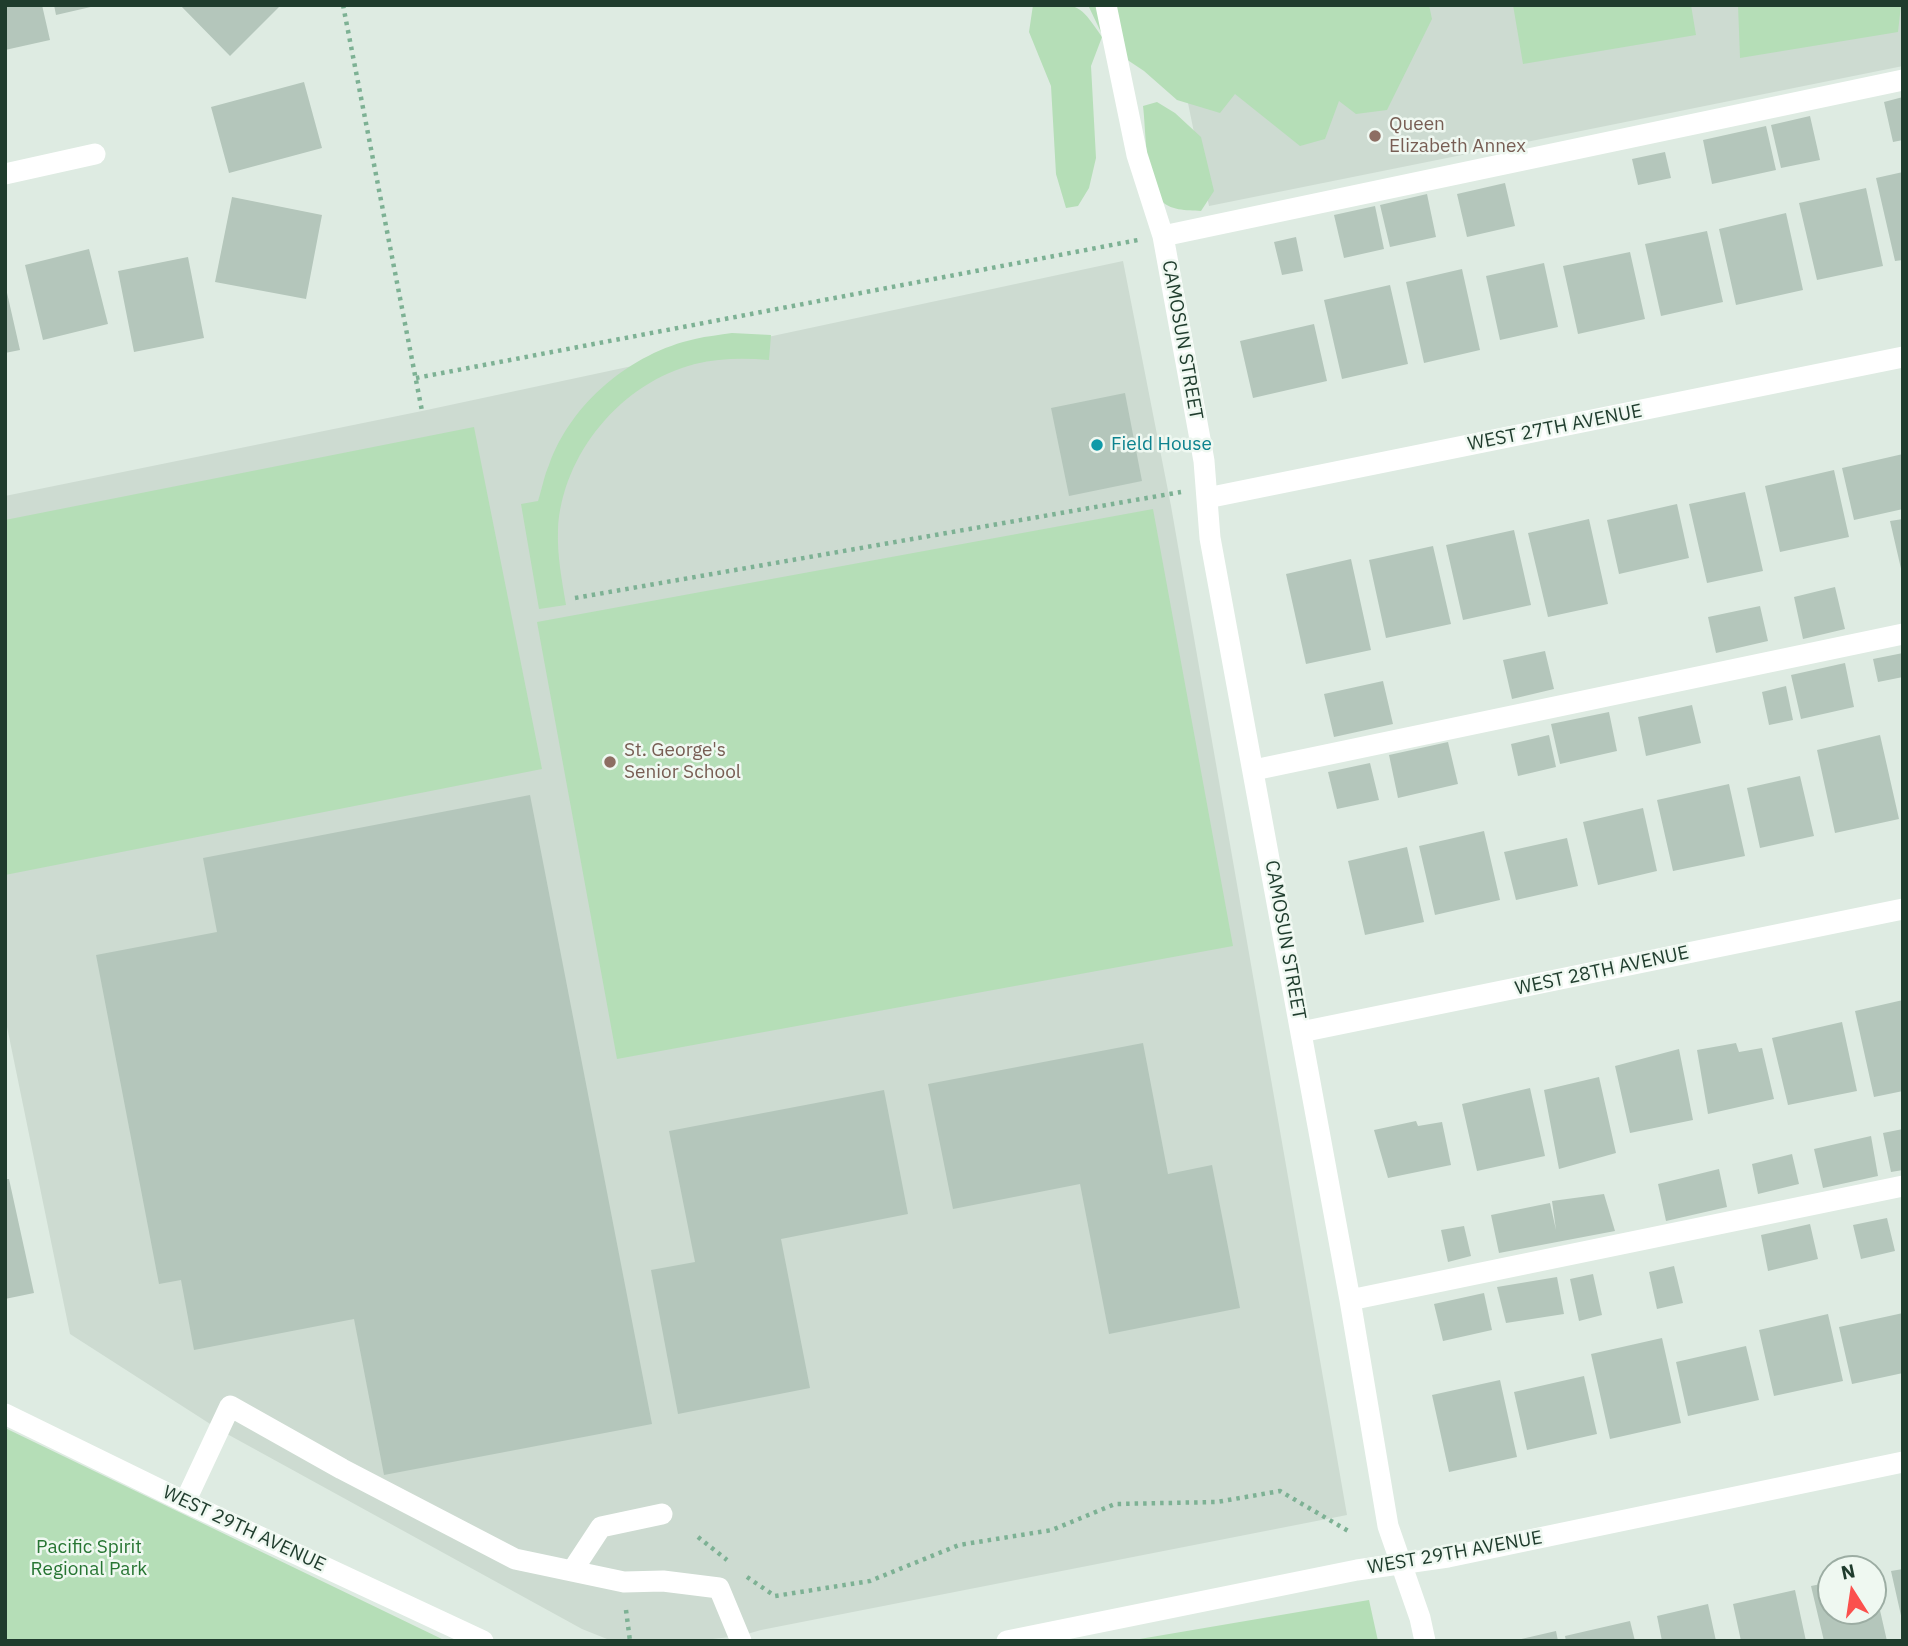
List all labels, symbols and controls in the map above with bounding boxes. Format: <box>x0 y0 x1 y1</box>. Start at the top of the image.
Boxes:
place label: Queen Elizabeth Annex <box>1389 114 1526 158</box>
marker: Queen Elizabeth Annex <box>1367 128 1383 144</box>
street label: CAMOSUN STREET <box>1157 258 1207 422</box>
street label: WEST 27TH AVENUE <box>1466 400 1644 456</box>
place label: Field House <box>1111 434 1212 456</box>
marker: Field House <box>1089 437 1105 453</box>
place label: St. George's Senior School <box>624 740 741 784</box>
marker: St. George's Senior School <box>602 754 618 770</box>
street label: CAMOSUN STREET <box>1260 858 1310 1022</box>
street label: WEST 28TH AVENUE <box>1513 941 1691 1001</box>
street label: WEST 29TH AVENUE <box>159 1481 329 1577</box>
street label: WEST 29TH AVENUE <box>1366 1526 1544 1580</box>
park label: Pacific Spirit Regional Park <box>31 1537 147 1581</box>
north arrow <box>1817 1555 1887 1625</box>
text: N <box>1839 1558 1857 1585</box>

